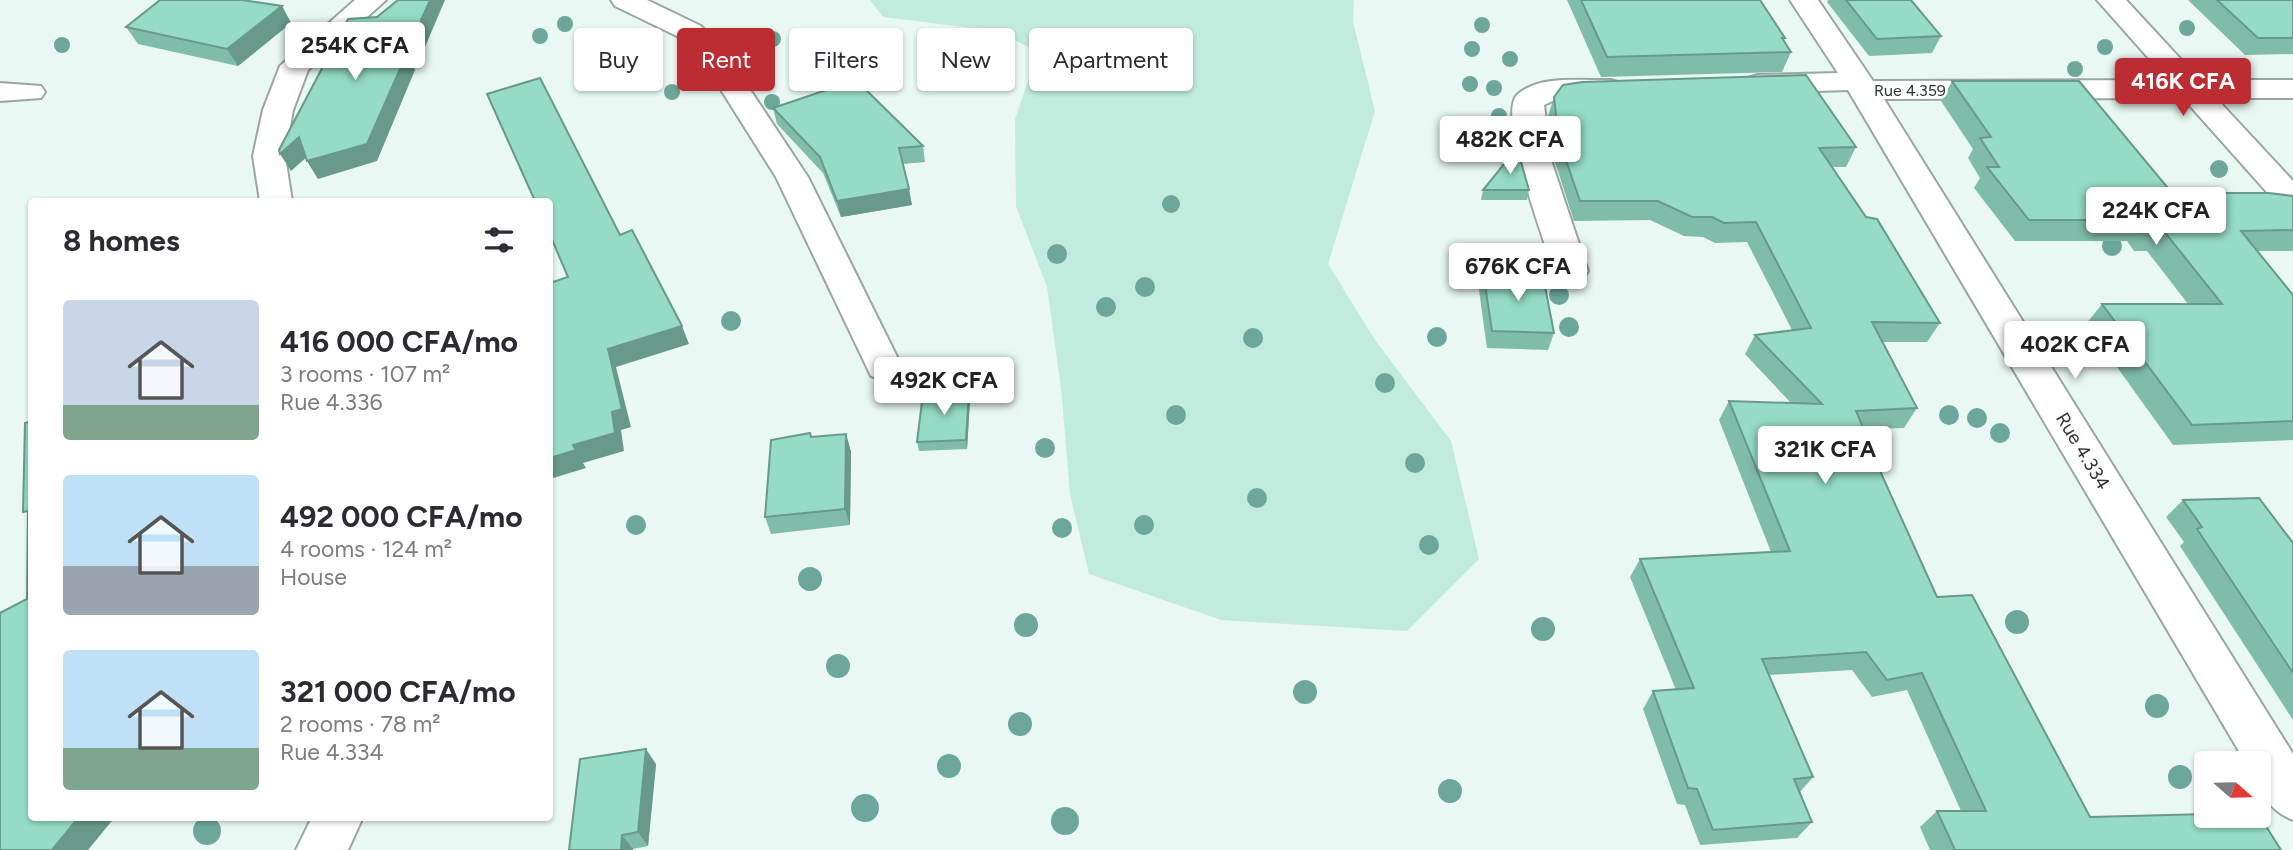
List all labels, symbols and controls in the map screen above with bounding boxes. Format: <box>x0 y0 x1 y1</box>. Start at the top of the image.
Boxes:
pin: 254K CFA <box>283 22 427 82</box>
chip: Buy <box>574 28 663 91</box>
chip: Rent <box>677 28 775 91</box>
chip: Filters <box>789 28 903 91</box>
chip: New <box>917 28 1015 91</box>
chip: Apartment <box>1029 28 1193 91</box>
text: 254K CFA <box>301 31 409 59</box>
pin: 416K CFA <box>2111 58 2255 118</box>
text: 416K CFA <box>2131 67 2235 95</box>
street label: Rue 4.359 <box>1874 81 1946 100</box>
pin: 482K CFA <box>1438 116 1582 176</box>
text: 482K CFA <box>1456 125 1564 153</box>
pin: 224K CFA <box>2084 188 2228 247</box>
text: 224K CFA <box>2102 196 2210 224</box>
icon: filters <box>480 221 518 259</box>
text: 8 homes <box>63 222 180 259</box>
pin: 676K CFA <box>1446 244 1590 303</box>
text: 676K CFA <box>1465 252 1571 280</box>
pin: 402K CFA <box>2003 322 2147 381</box>
text: 416 000 CFA/mo <box>280 323 518 360</box>
icon: home <box>119 328 203 412</box>
text: 402K CFA <box>2020 330 2130 358</box>
pin: 492K CFA <box>872 358 1016 417</box>
text: 3 rooms · 107 m² <box>280 360 450 388</box>
text: 492K CFA <box>890 366 998 394</box>
text: Rue 4.336 <box>280 388 383 416</box>
street label: Rue 4.334 <box>2051 408 2115 494</box>
pin: 321K CFA <box>1753 426 1897 486</box>
text: 321K CFA <box>1774 435 1876 463</box>
text: 492 000 CFA/mo <box>280 498 523 535</box>
icon: home <box>119 503 203 587</box>
text: 4 rooms · 124 m² <box>280 535 452 563</box>
text: House <box>280 563 347 591</box>
text: 321 000 CFA/mo <box>280 673 516 710</box>
icon: home <box>119 678 203 762</box>
text: 2 rooms · 78 m² <box>280 710 441 738</box>
text: Rue 4.334 <box>280 738 384 766</box>
north arrow <box>2194 751 2272 828</box>
map controls <box>2194 751 2271 828</box>

